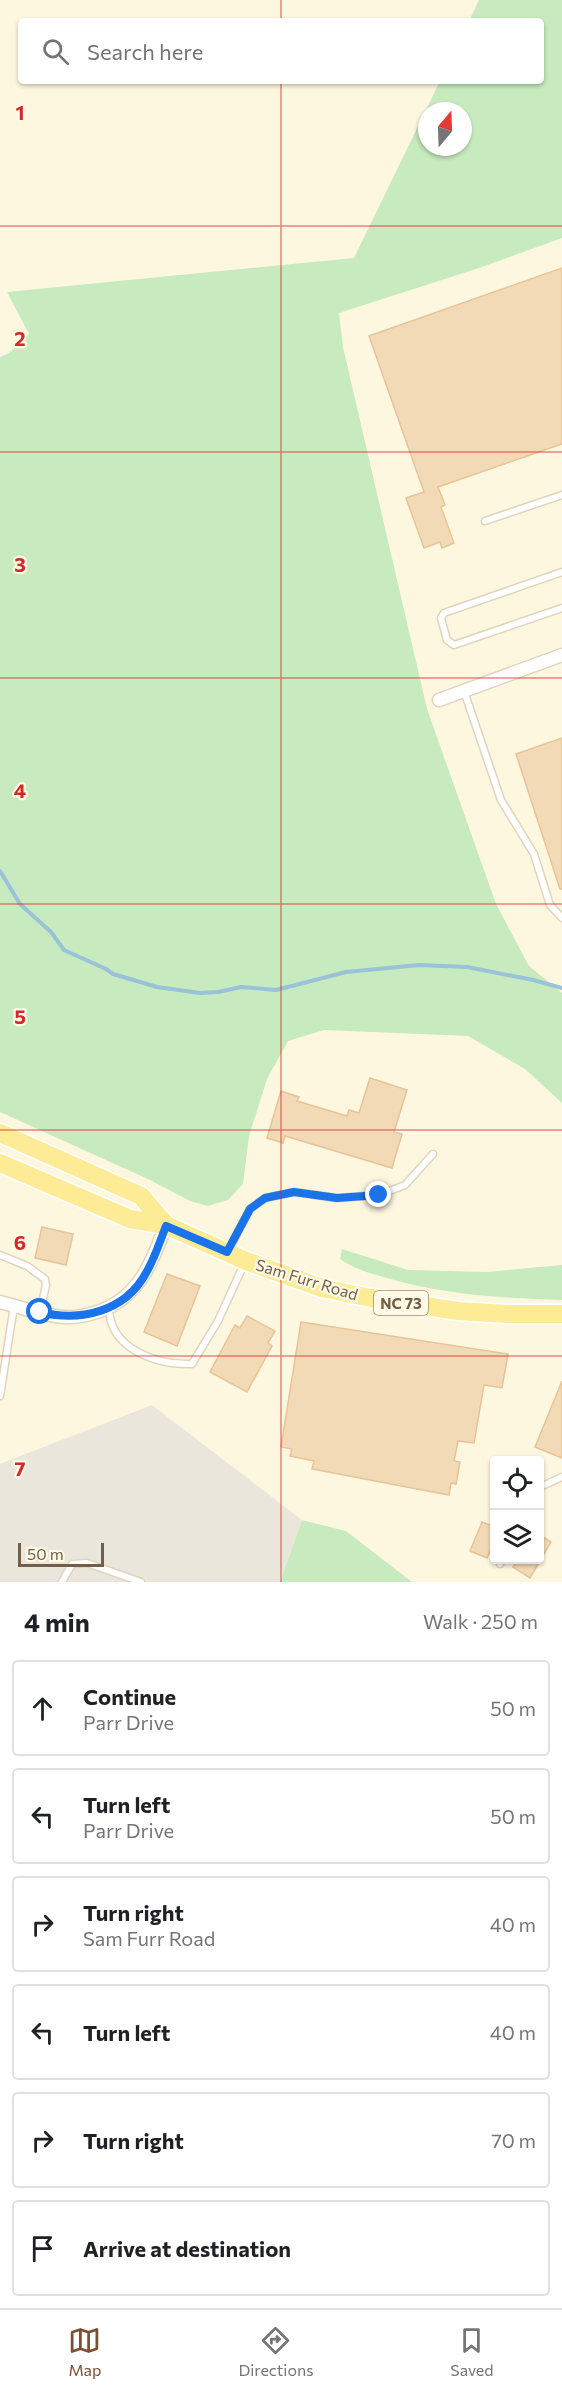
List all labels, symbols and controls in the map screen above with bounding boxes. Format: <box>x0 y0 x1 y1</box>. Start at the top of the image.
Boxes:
search box <box>18 18 544 84</box>
icon: search <box>39 35 72 68</box>
text: Search here <box>87 38 203 65</box>
text: 1 <box>15 100 25 124</box>
north arrow <box>418 102 472 156</box>
text: 2 <box>14 326 26 350</box>
text: 3 <box>14 552 26 576</box>
text: 4 <box>14 778 26 802</box>
text: 5 <box>14 1004 26 1028</box>
route end <box>365 1181 391 1207</box>
text: 6 <box>14 1230 26 1254</box>
street label: Sam Furr Road <box>254 1254 360 1304</box>
road number: NC 73 <box>374 1291 428 1315</box>
route start <box>26 1298 52 1324</box>
text: 7 <box>15 1456 26 1480</box>
map controls <box>490 1456 544 1564</box>
button: locate <box>490 1456 544 1510</box>
button: layers <box>490 1510 544 1564</box>
scale bar <box>18 1540 104 1568</box>
text: 50 m <box>27 1544 64 1563</box>
text: 4 min <box>24 1606 90 1637</box>
text: Walk · 250 m <box>423 1609 538 1633</box>
text: Continue <box>83 1683 176 1710</box>
icon: ahead <box>26 1692 59 1725</box>
text: 50 m <box>490 1696 536 1720</box>
text: Parr Drive <box>83 1710 174 1734</box>
text: Turn left <box>83 1791 170 1818</box>
icon: left <box>26 1800 59 1833</box>
text: 50 m <box>490 1804 536 1828</box>
text: Parr Drive <box>83 1818 174 1842</box>
text: Turn right <box>83 1899 184 1926</box>
icon: right <box>26 1908 59 1941</box>
text: 40 m <box>490 1912 536 1936</box>
text: Sam Furr Road <box>83 1926 215 1950</box>
icon: left <box>26 2016 59 2049</box>
text: Turn left <box>83 2019 170 2046</box>
text: 40 m <box>490 2020 536 2044</box>
icon: right <box>26 2124 59 2157</box>
text: Turn right <box>83 2127 184 2154</box>
text: 70 m <box>491 2128 536 2152</box>
icon: arrive <box>26 2232 59 2265</box>
text: Arrive at destination <box>83 2235 291 2262</box>
tab: Map <box>68 2324 101 2379</box>
tab: Directions <box>238 2324 313 2379</box>
tab: Saved <box>450 2324 494 2379</box>

